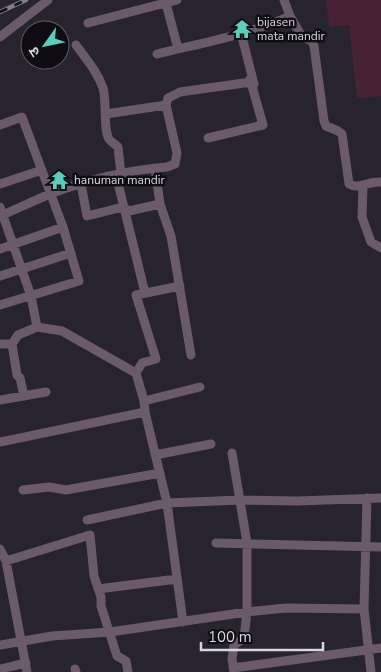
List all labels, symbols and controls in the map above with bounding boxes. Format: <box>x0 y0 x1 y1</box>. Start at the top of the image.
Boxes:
place label: bijasen mata mandir <box>257 14 326 44</box>
temple icon: bijasen mata mandir <box>231 18 253 40</box>
north arrow <box>20 20 70 70</box>
text: उ <box>24 43 45 60</box>
temple icon: hanuman mandir <box>48 169 70 191</box>
place label: hanuman mandir <box>74 172 165 188</box>
scale bar <box>201 620 324 652</box>
text: 100 m <box>208 627 252 647</box>

